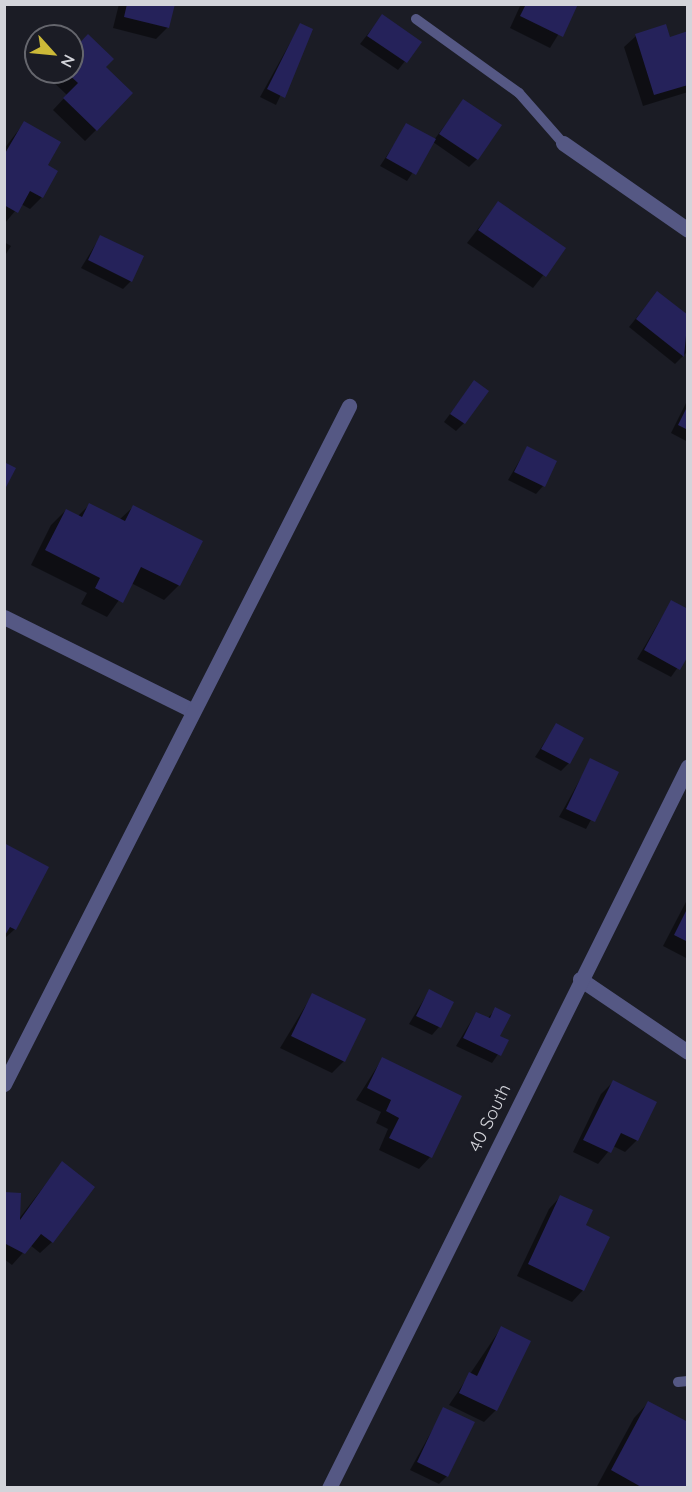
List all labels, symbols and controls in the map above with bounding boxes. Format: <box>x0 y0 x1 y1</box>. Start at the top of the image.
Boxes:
north arrow <box>24 24 84 84</box>
text: N <box>57 51 80 71</box>
street label: 40 South <box>464 1081 516 1155</box>

